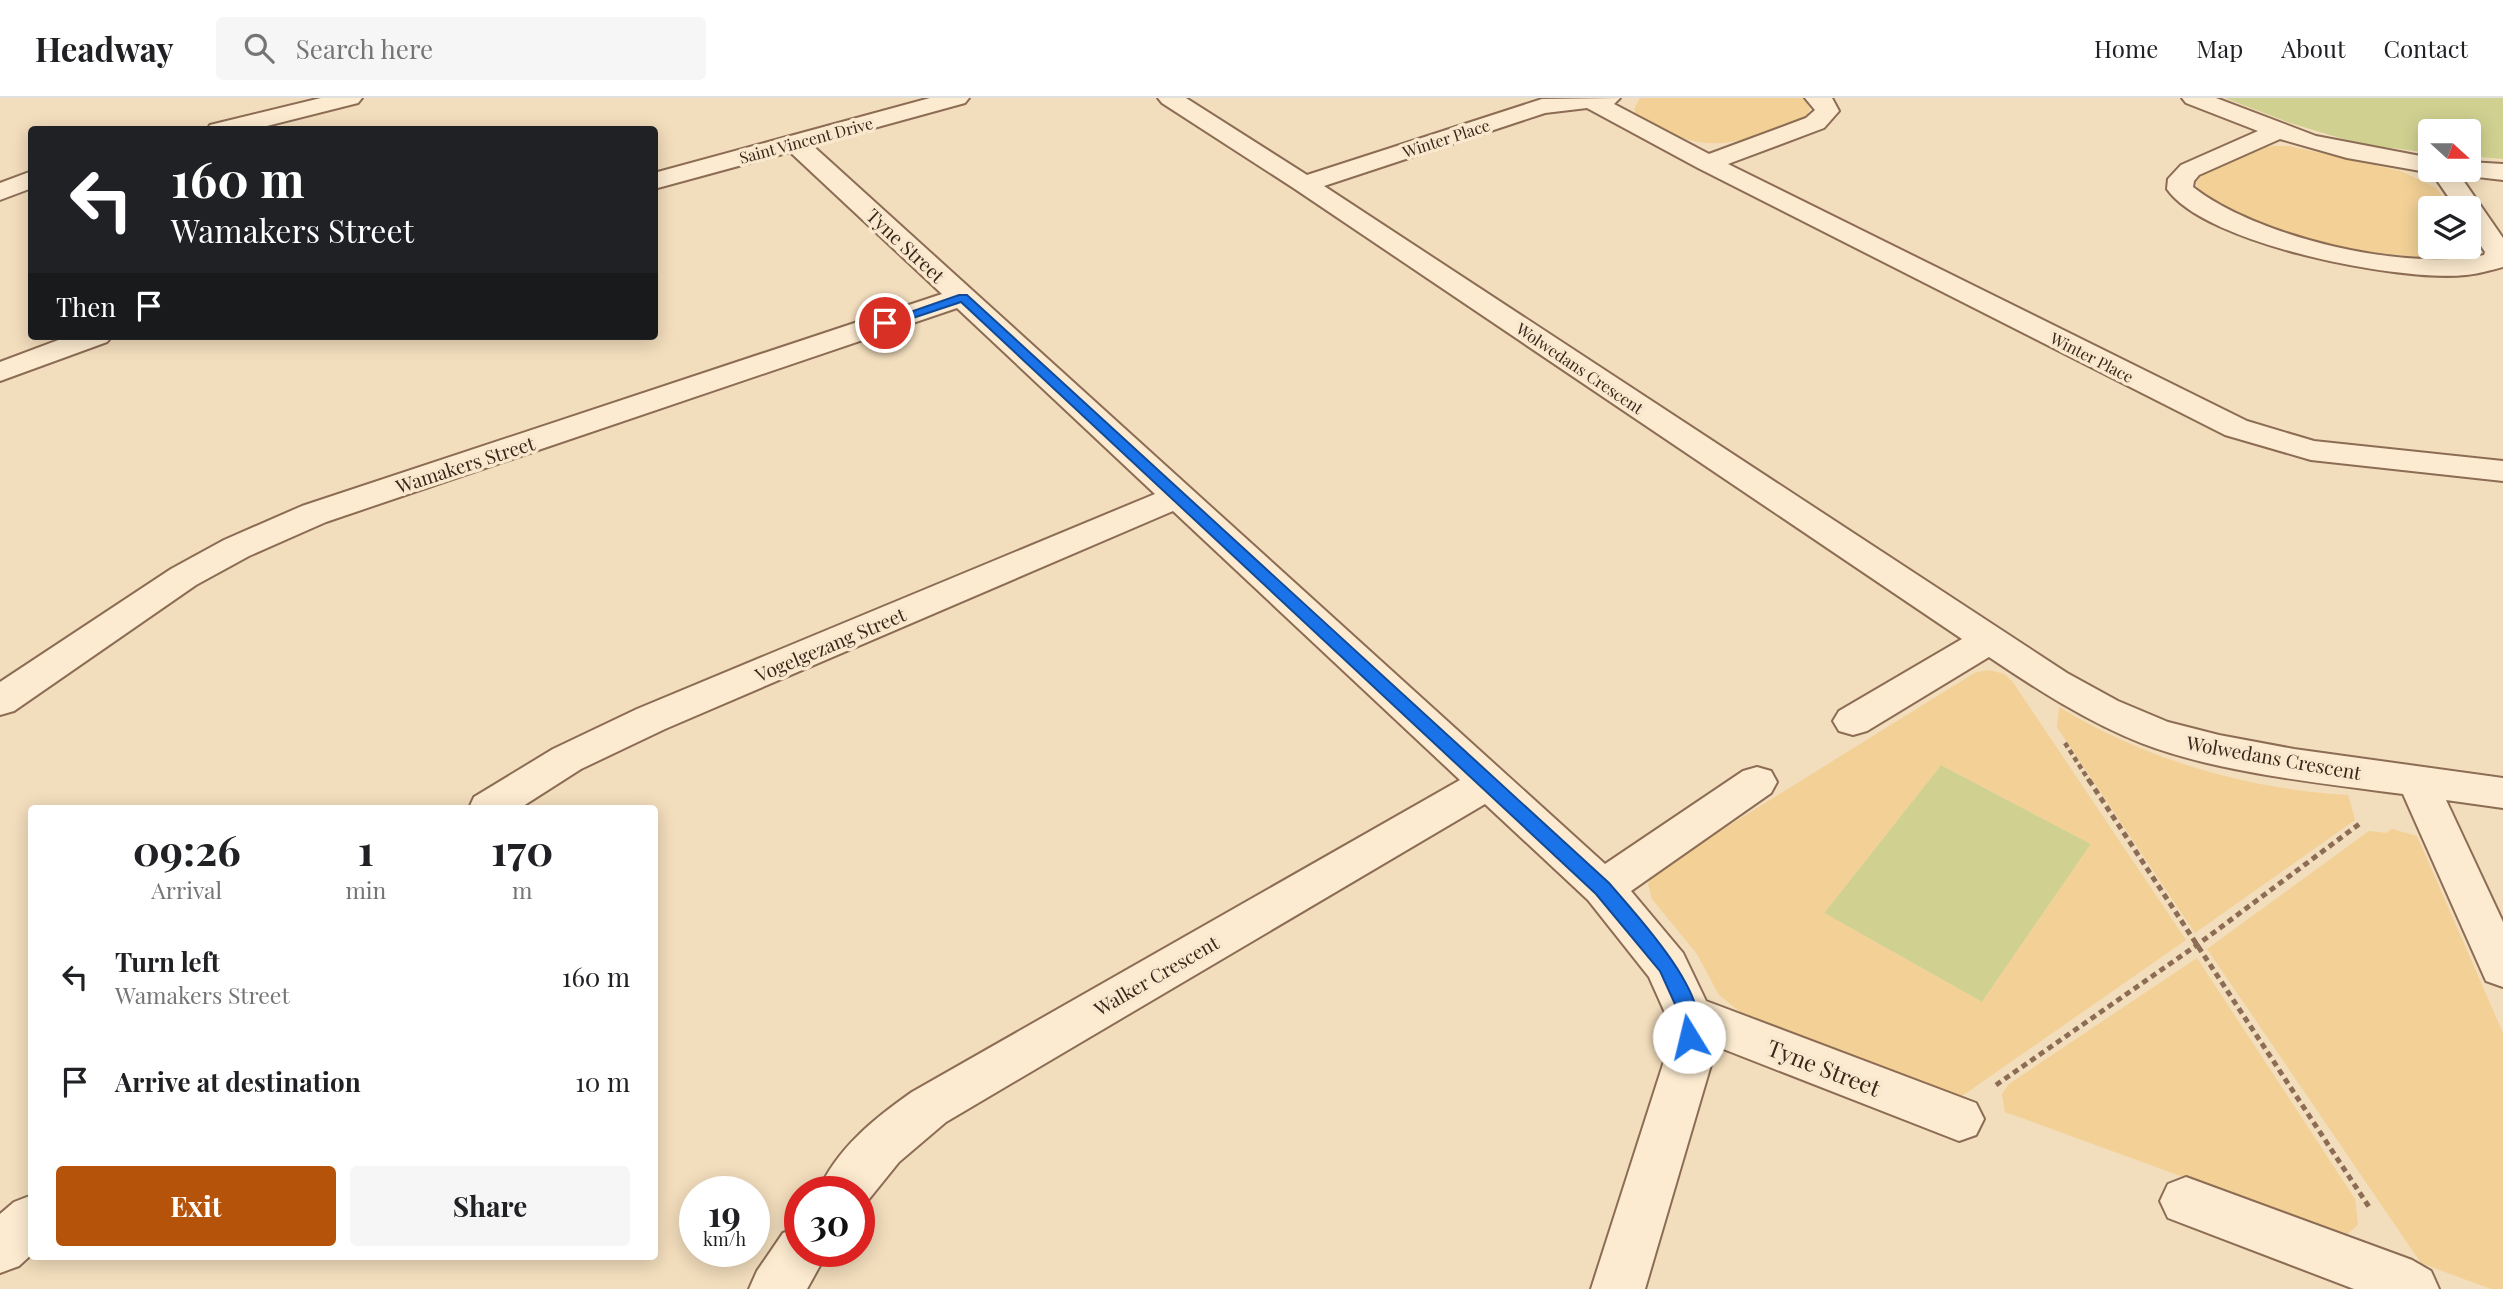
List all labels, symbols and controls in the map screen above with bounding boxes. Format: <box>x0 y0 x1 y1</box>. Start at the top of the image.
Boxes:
search box <box>216 17 706 80</box>
text: Headway <box>35 26 174 70</box>
icon: search <box>240 29 278 67</box>
text: Search here <box>296 31 433 66</box>
text: Home <box>2094 32 2158 64</box>
text: Map <box>2196 32 2243 64</box>
text: About <box>2281 32 2345 64</box>
text: Contact <box>2383 32 2468 64</box>
street label: Saint Vincent Drive <box>737 112 875 168</box>
street label: Winter Place <box>1399 114 1492 162</box>
north arrow <box>2418 119 2482 182</box>
map controls <box>2418 119 2481 259</box>
text: 160 m <box>171 145 305 210</box>
icon: left <box>56 154 147 245</box>
button: layers <box>2418 196 2481 259</box>
street label: Tyne Street <box>861 202 951 288</box>
text: Wamakers Street <box>171 208 414 251</box>
icon: arrive <box>130 287 168 325</box>
text: Then <box>56 289 116 324</box>
pin <box>855 293 915 353</box>
icon: arrive <box>866 304 904 342</box>
street label: Wolwedans Crescent <box>1512 317 1648 419</box>
street label: Winter Place <box>2046 327 2137 387</box>
street label: Wamakers Street <box>391 429 538 499</box>
street label: Vogelgezang Street <box>750 600 909 688</box>
street label: Wolwedans Crescent <box>2184 729 2364 785</box>
text: 09:26 <box>133 821 241 877</box>
text: 1 <box>358 821 374 877</box>
text: 170 <box>491 821 553 877</box>
text: Arrival <box>151 874 222 905</box>
text: min <box>345 874 386 905</box>
text: m <box>512 874 532 905</box>
street label: Walker Crescent <box>1088 929 1223 1022</box>
text: Turn left <box>115 944 220 979</box>
icon: left <box>56 958 94 996</box>
text: 160 m <box>562 959 630 994</box>
text: Wamakers Street <box>115 979 290 1010</box>
position arrow <box>1652 1000 1726 1074</box>
street label: Tyne Street <box>1763 1031 1886 1103</box>
icon: arrive <box>56 1063 94 1101</box>
text: Arrive at destination <box>115 1064 361 1099</box>
text: 10 m <box>575 1064 630 1099</box>
button: Exit <box>56 1166 336 1246</box>
button: Share <box>350 1166 630 1246</box>
speed limit sign: 30 <box>784 1176 875 1267</box>
text: 19 <box>708 1189 741 1236</box>
text: km/h <box>703 1227 746 1251</box>

